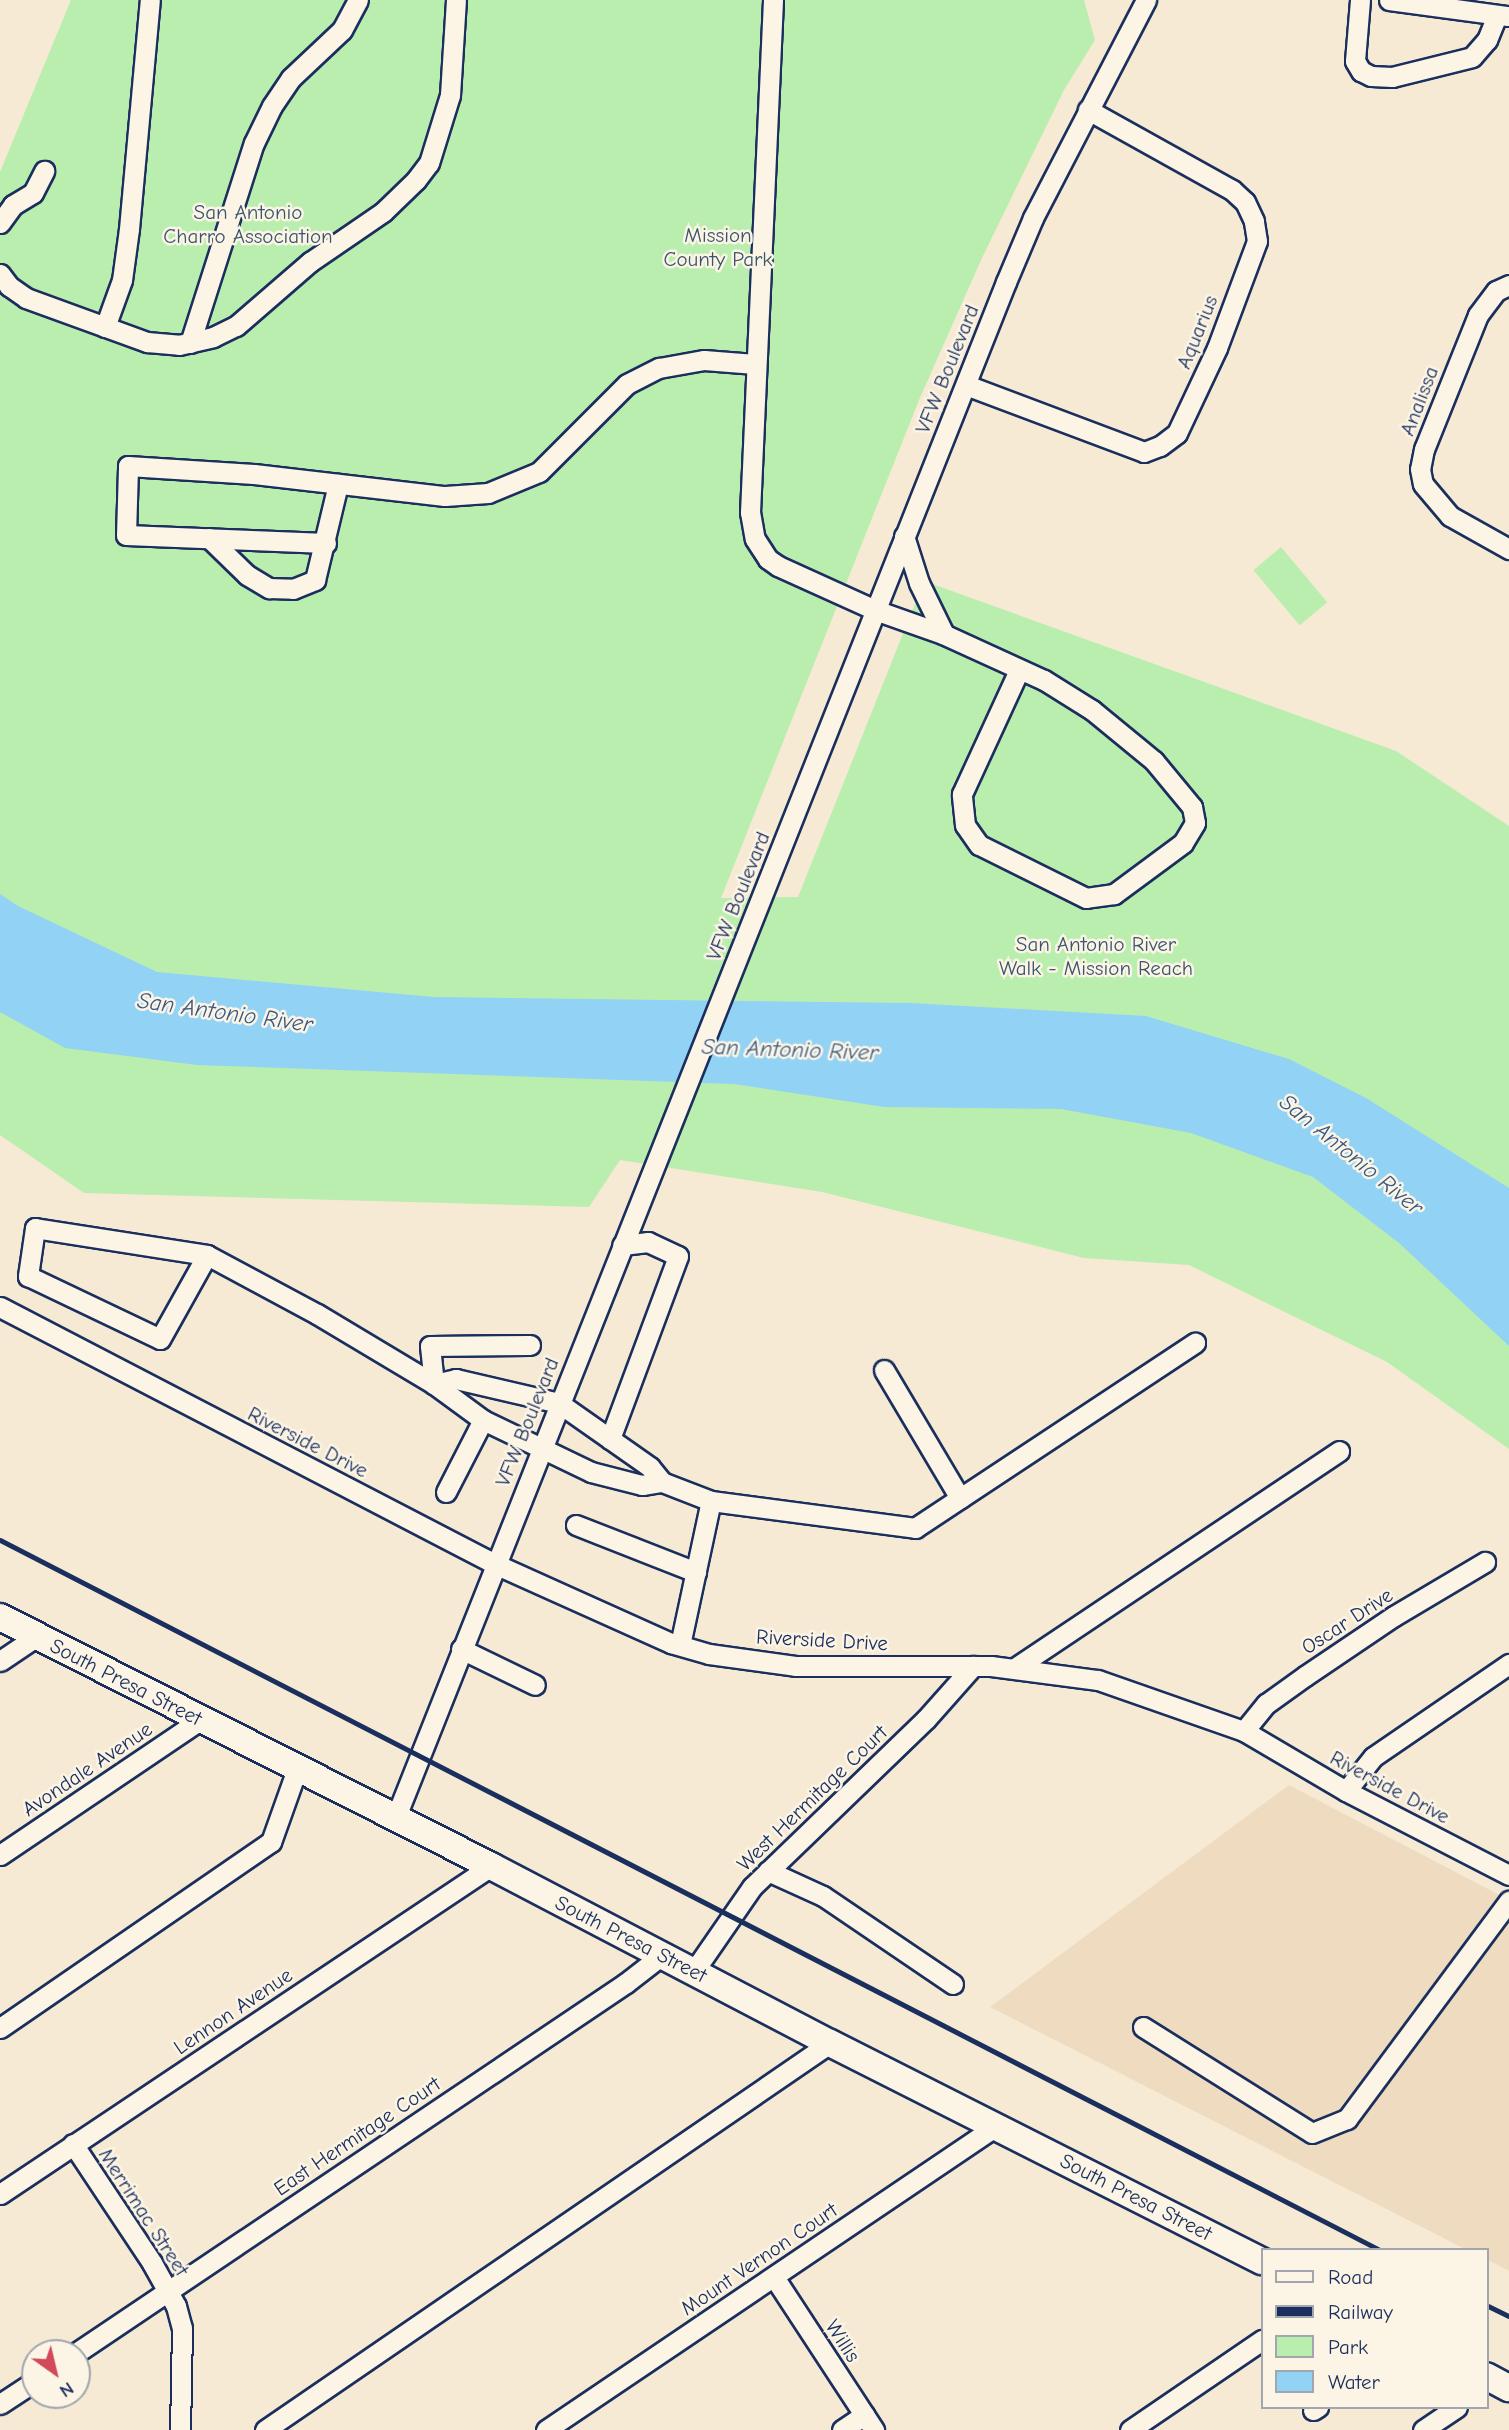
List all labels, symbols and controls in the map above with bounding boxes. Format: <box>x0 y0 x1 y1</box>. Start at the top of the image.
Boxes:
park label: San Antonio Charro Association <box>163 199 333 249</box>
park label: Mission County Park <box>664 222 772 272</box>
street label: Aquarius <box>1171 292 1223 372</box>
street label: VFW Boulevard <box>910 301 984 437</box>
street label: Analissa <box>1394 363 1444 439</box>
street label: VFW Boulevard <box>701 828 775 964</box>
park label: San Antonio River Walk - Mission Reach <box>999 931 1193 981</box>
water label: San Antonio River <box>136 987 314 1039</box>
water label: San Antonio River <box>701 1033 879 1067</box>
water label: San Antonio River <box>1274 1089 1428 1221</box>
street label: VFW Boulevard <box>490 1354 564 1490</box>
street label: Riverside Drive <box>244 1401 372 1483</box>
street label: Oscar Drive <box>1297 1582 1397 1660</box>
street label: Riverside Drive <box>756 1624 888 1656</box>
street label: South Presa Street <box>46 1633 206 1731</box>
street label: Avondale Avenue <box>17 1716 157 1822</box>
street label: West Hermitage Court <box>732 1720 892 1876</box>
street label: Riverside Drive <box>1326 1745 1454 1829</box>
street label: South Presa Street <box>551 1890 711 1988</box>
street label: Lennon Avenue <box>169 1962 297 2060</box>
street label: East Hermitage Court <box>269 2071 445 2201</box>
street label: Merrimac Street <box>93 2143 195 2281</box>
street label: South Presa Street <box>1056 2148 1216 2246</box>
street label: Mount Vernon Court <box>676 2197 842 2321</box>
legend <box>1260 2248 1488 2409</box>
text: Road <box>1328 2265 1373 2289</box>
text: Railway <box>1328 2300 1393 2324</box>
street label: Willis <box>820 2315 866 2367</box>
text: Park <box>1328 2335 1368 2359</box>
north arrow <box>21 2339 91 2409</box>
text: Water <box>1328 2370 1380 2394</box>
text: N <box>55 2377 78 2402</box>

